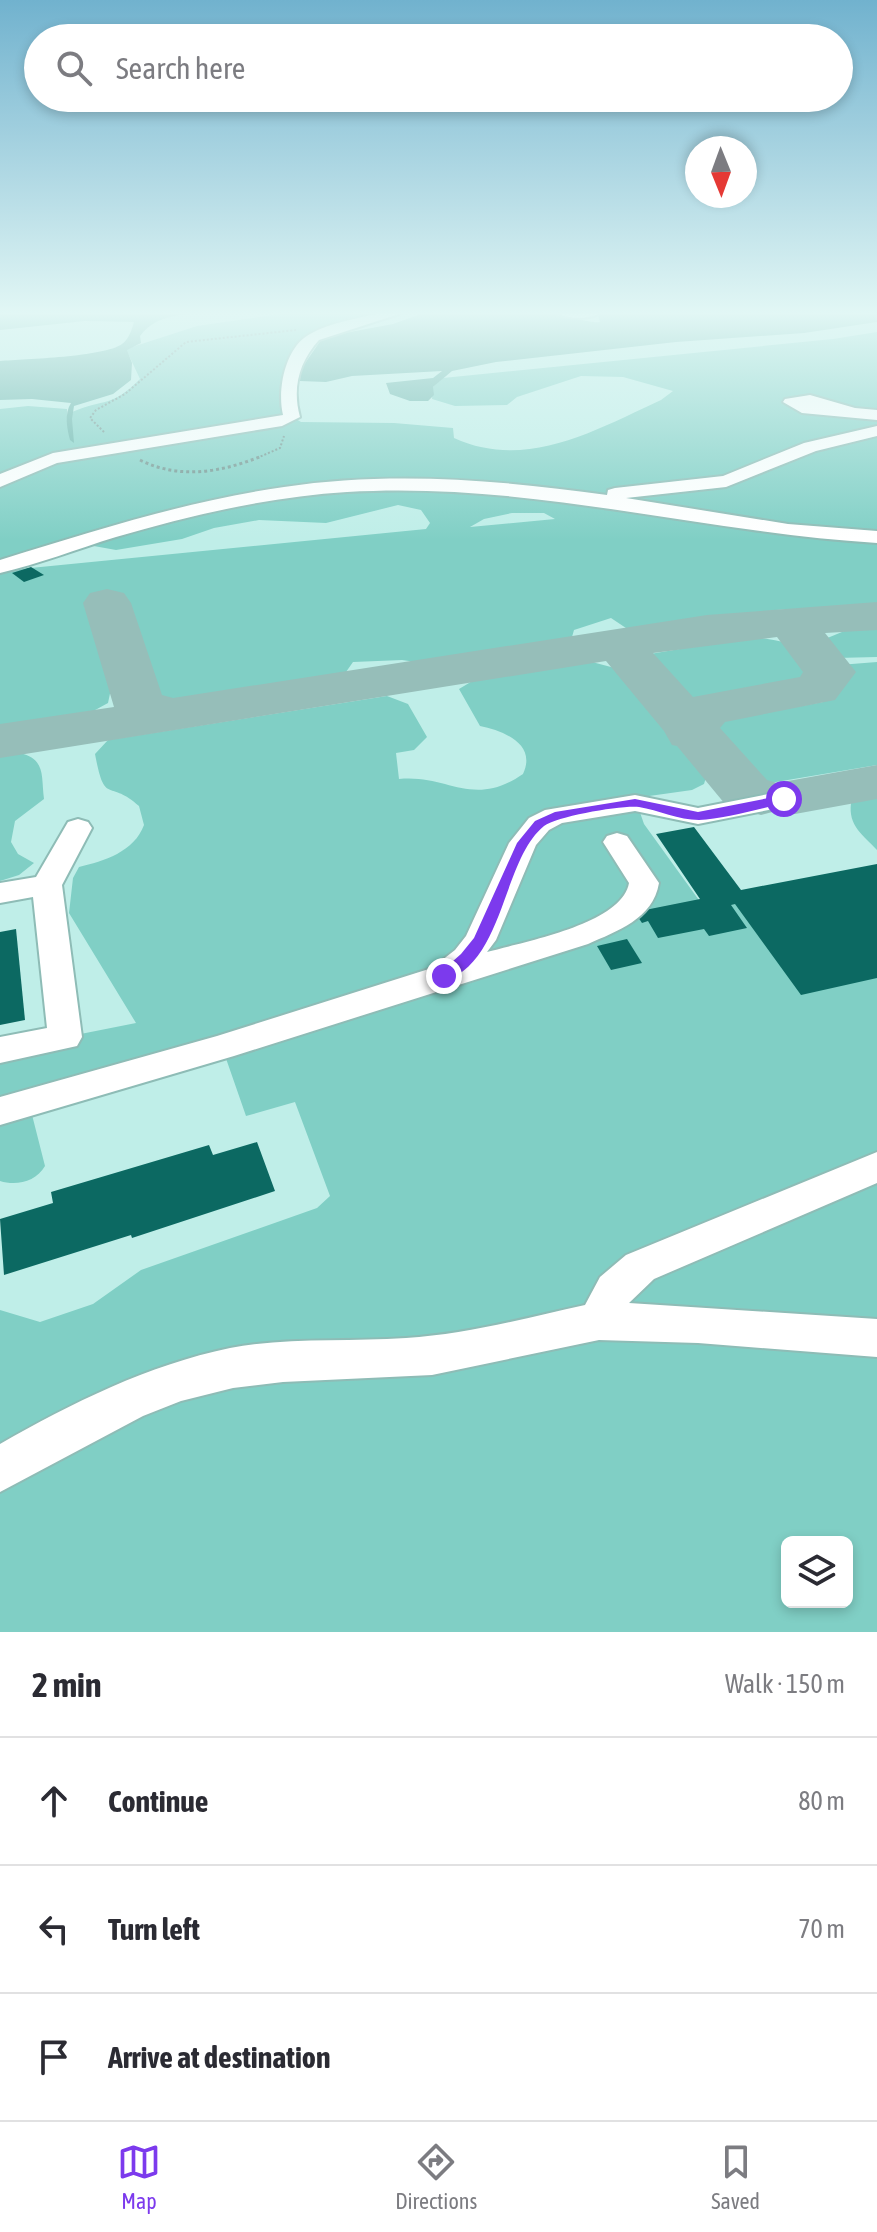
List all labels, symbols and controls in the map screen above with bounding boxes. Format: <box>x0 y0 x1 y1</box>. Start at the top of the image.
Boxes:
search box <box>24 24 853 112</box>
icon: search <box>52 46 96 90</box>
text: Search here <box>116 51 245 85</box>
north arrow <box>685 136 757 208</box>
route start <box>766 781 802 817</box>
route end <box>426 958 462 994</box>
map controls <box>781 1536 853 1608</box>
button: layers <box>781 1536 853 1608</box>
text: 2 min <box>32 1665 101 1704</box>
text: Walk · 150 m <box>725 1669 845 1699</box>
icon: ahead <box>32 1779 76 1823</box>
text: Continue <box>108 1784 208 1818</box>
text: 80 m <box>798 1786 845 1816</box>
icon: left <box>32 1907 76 1951</box>
text: Turn left <box>108 1912 200 1946</box>
text: 70 m <box>798 1914 845 1944</box>
icon: arrive <box>32 2035 76 2079</box>
text: Arrive at destination <box>108 2040 330 2074</box>
tab: Map <box>117 2140 161 2214</box>
tab: Directions <box>395 2140 477 2214</box>
tab: Saved <box>711 2140 760 2214</box>

